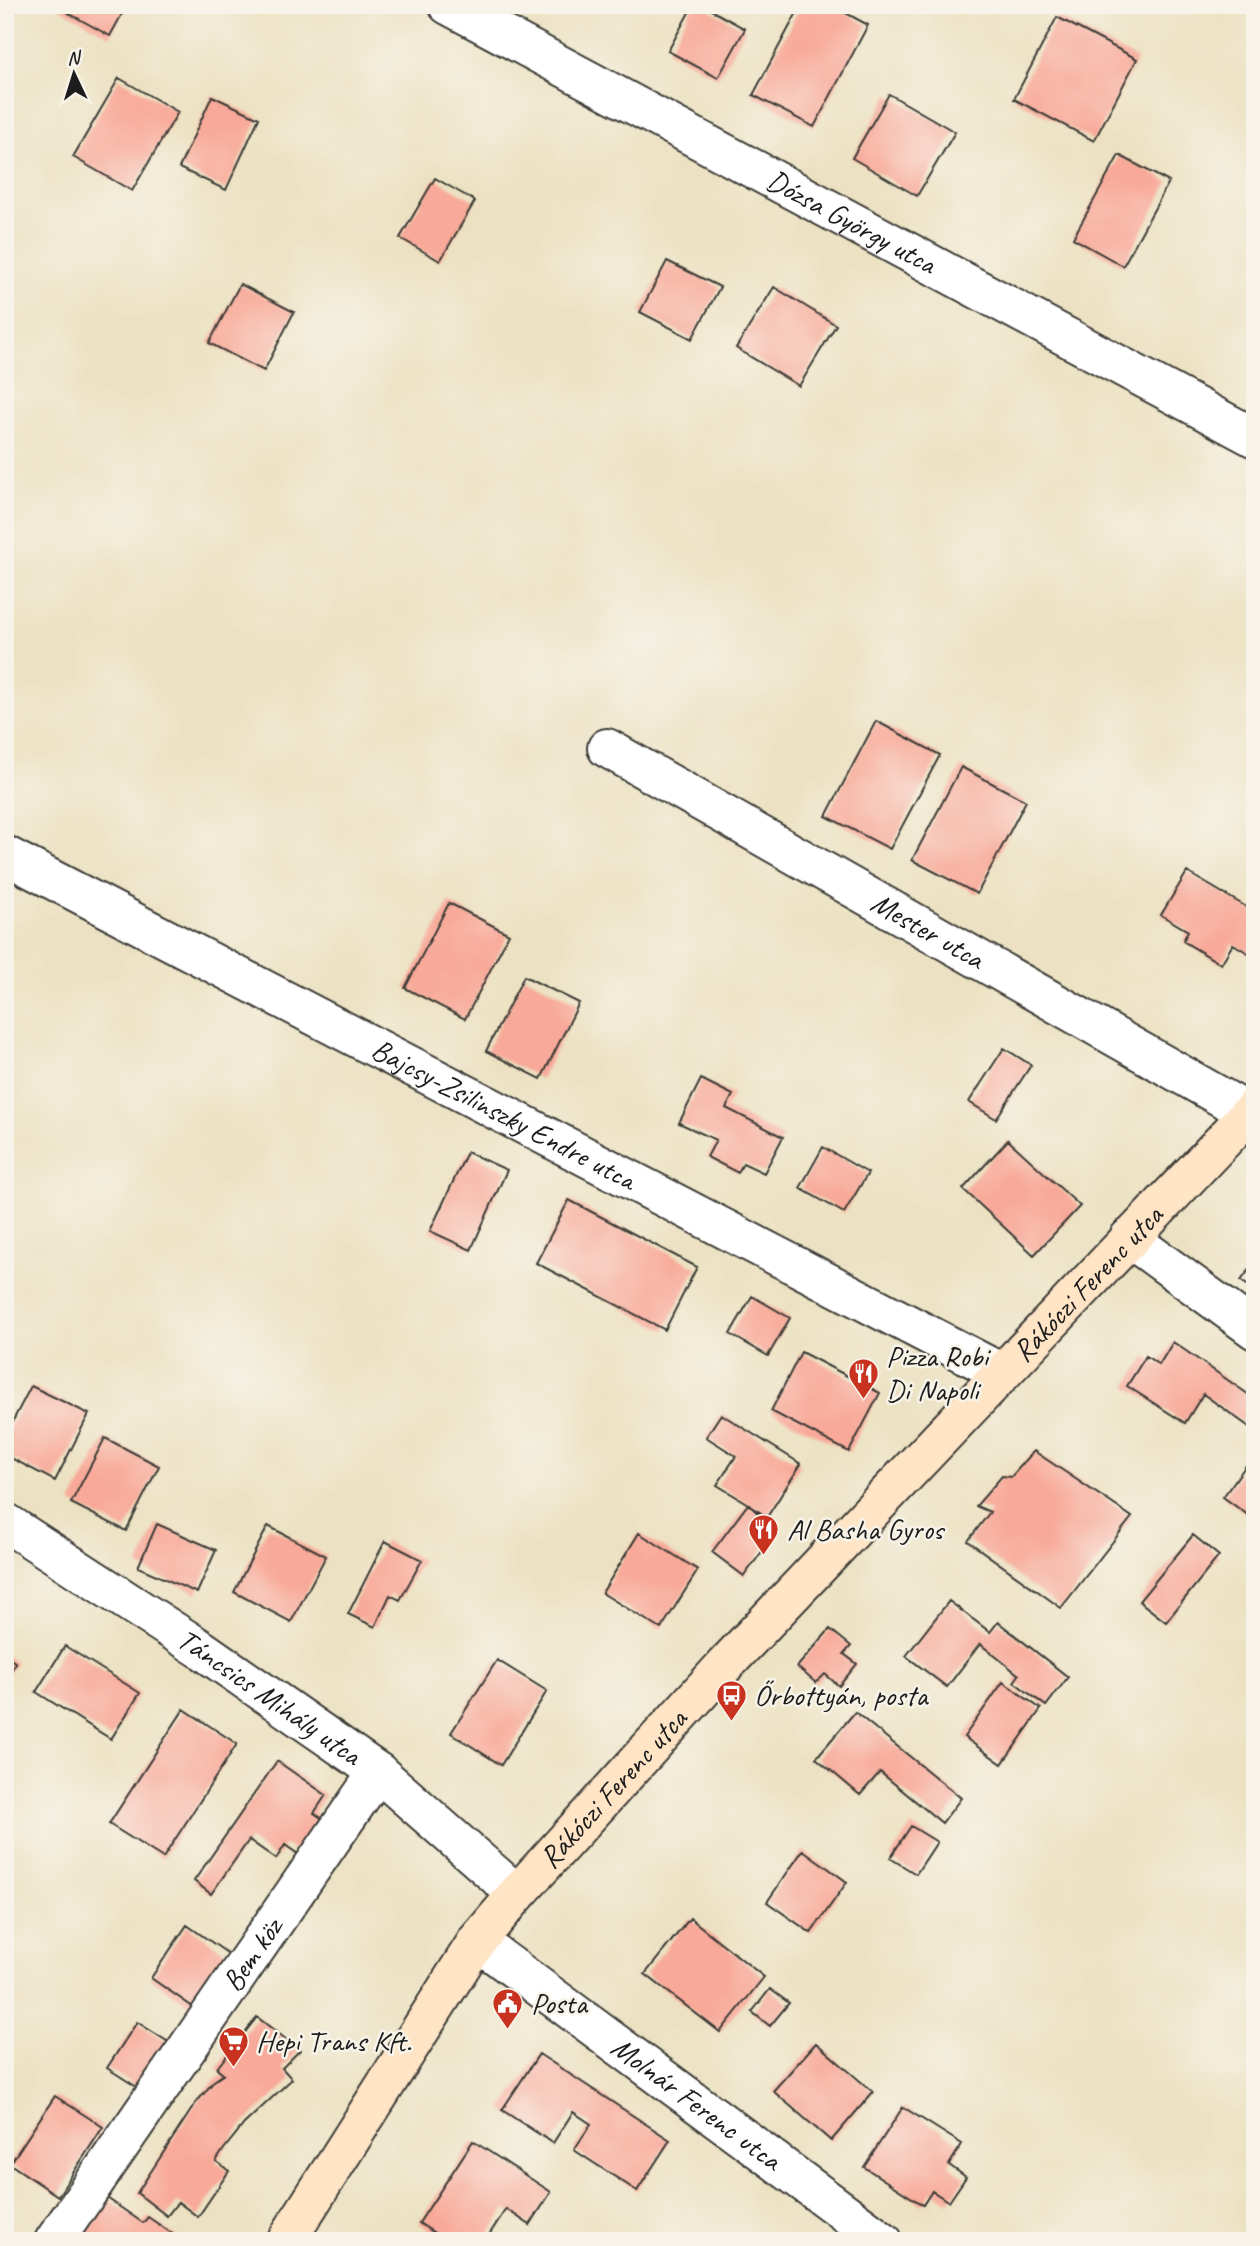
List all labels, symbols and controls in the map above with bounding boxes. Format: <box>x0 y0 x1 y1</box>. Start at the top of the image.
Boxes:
north arrow <box>38 38 108 108</box>
text: N <box>66 45 83 70</box>
street label: Dózsa György utca <box>761 161 944 283</box>
street label: Mester utca <box>864 883 993 978</box>
street label: Bajcsy-Zsilinszky Endre utca <box>365 1030 644 1200</box>
street label: Rákóczi Ferenc utca <box>1004 1196 1172 1370</box>
place label: Pizza Robi Di Napoli <box>886 1337 992 1409</box>
restaurant icon: Pizza Robi Di Napoli <box>846 1356 880 1400</box>
place label: Al Basha Gyros <box>787 1510 946 1548</box>
restaurant icon: Al Basha Gyros <box>747 1512 781 1556</box>
street label: Táncsics Mihály utca <box>170 1620 370 1775</box>
place label: Őrbottyán, posta <box>754 1676 929 1714</box>
bus stop icon: Őrbottyán, posta <box>714 1678 748 1722</box>
street label: Rákóczi Ferenc utca <box>531 1699 696 1876</box>
street label: Bem köz <box>213 1908 292 1999</box>
place label: Posta <box>531 1984 589 2022</box>
public building icon: Posta <box>491 1986 525 2030</box>
place label: Hepi Trans Kft. <box>256 2022 411 2060</box>
supermarket icon: Hepi Trans Kft. <box>216 2024 250 2068</box>
street label: Molnár Ferenc utca <box>604 2028 791 2180</box>

